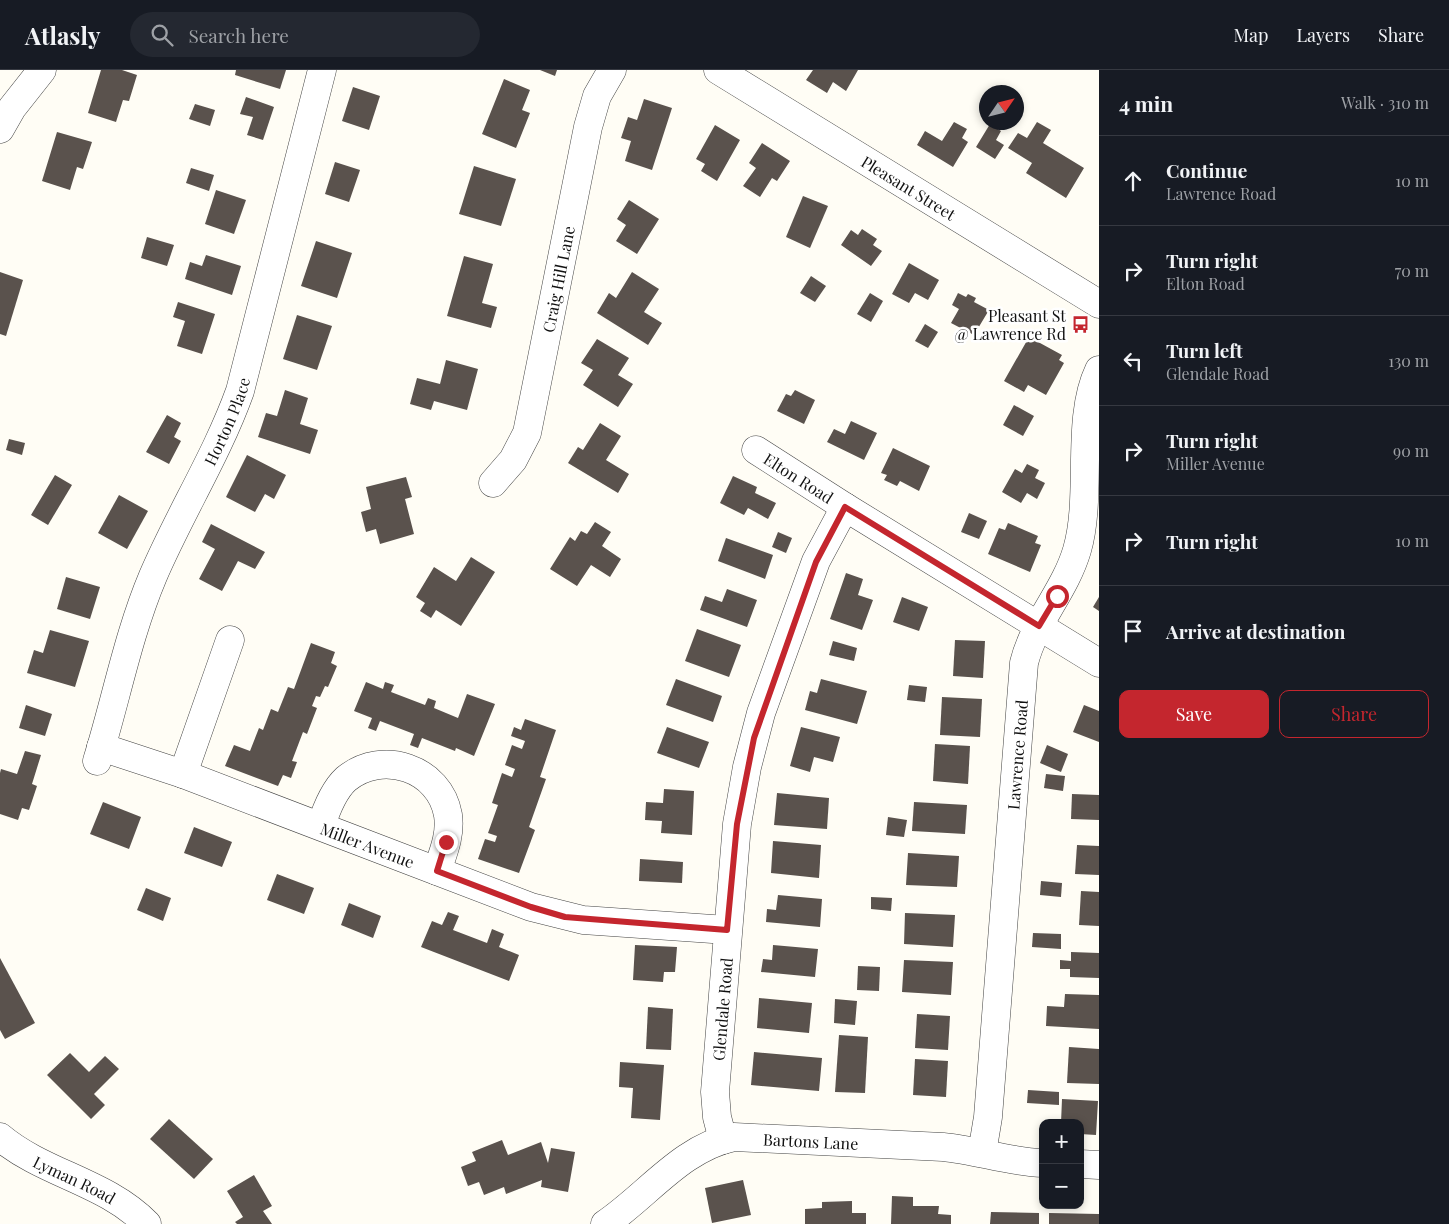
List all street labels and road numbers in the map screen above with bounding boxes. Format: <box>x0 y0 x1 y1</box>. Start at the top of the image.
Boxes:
street label: Pleasant Street <box>858 150 960 224</box>
street label: Craig Hill Lane <box>537 224 579 334</box>
street label: Horton Place <box>199 375 254 469</box>
street label: Elton Road <box>760 447 838 508</box>
street label: Lawrence Road <box>1002 699 1032 811</box>
street label: Miller Avenue <box>318 817 418 872</box>
street label: Glendale Road <box>707 957 737 1062</box>
street label: Bartons Lane <box>763 1128 859 1153</box>
street label: Lyman Road <box>30 1150 120 1208</box>

